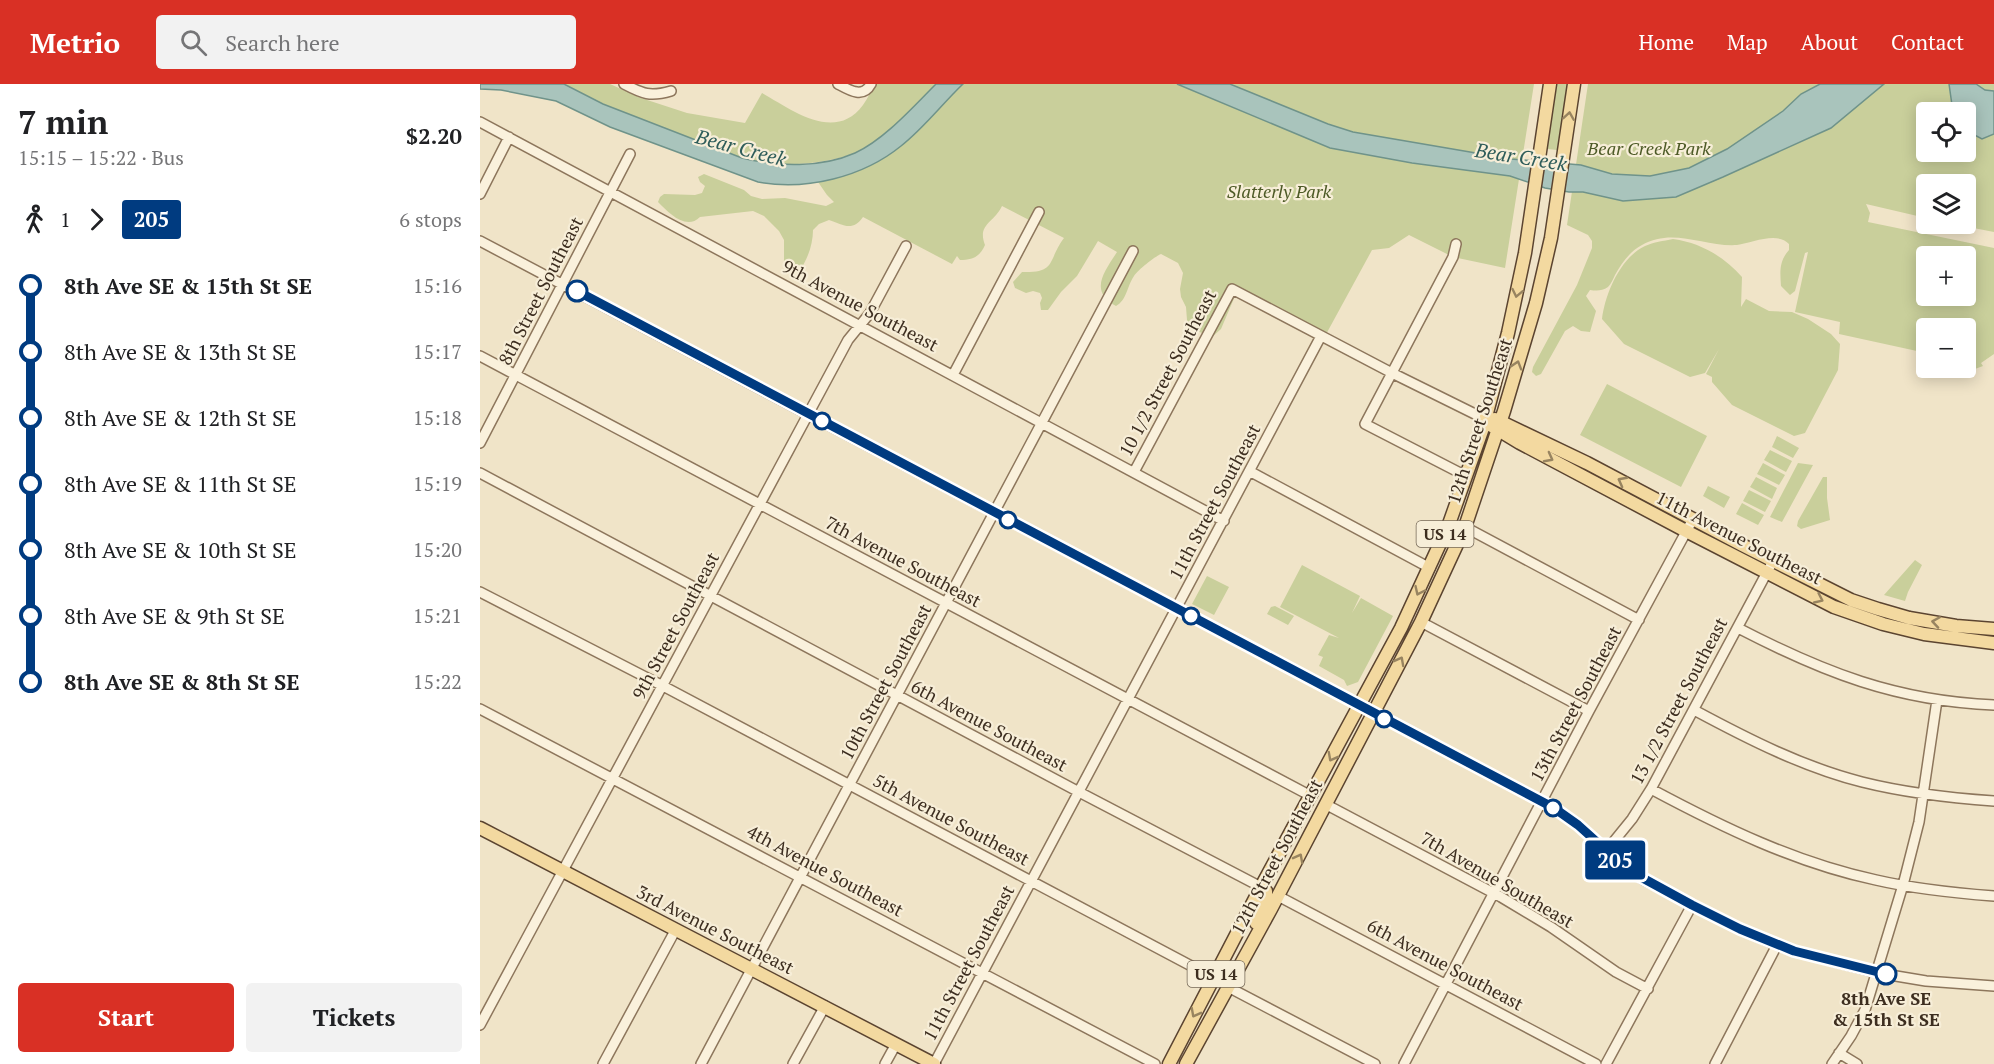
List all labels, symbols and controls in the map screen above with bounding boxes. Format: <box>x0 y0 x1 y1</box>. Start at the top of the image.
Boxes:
search box <box>156 15 576 69</box>
text: Metrio <box>30 24 120 61</box>
icon: search <box>177 26 210 59</box>
text: Search here <box>225 28 340 57</box>
text: Home <box>1638 28 1694 56</box>
text: Map <box>1727 28 1768 56</box>
text: About <box>1801 28 1858 56</box>
text: Contact <box>1891 28 1964 56</box>
text: 7 min <box>18 100 108 143</box>
map controls <box>1916 102 1976 378</box>
button: locate <box>1916 102 1976 162</box>
one-way arrow <box>1563 111 1575 121</box>
text: $2.20 <box>406 121 462 150</box>
water label: Bear Creek <box>692 122 790 173</box>
water label: Bear Creek <box>1472 136 1569 177</box>
park label: Bear Creek Park <box>1586 136 1711 160</box>
text: 15:15 – 15:22 · Bus <box>18 144 184 171</box>
button: layers <box>1916 174 1976 234</box>
park label: Slatterly Park <box>1227 179 1332 203</box>
icon: walk <box>18 203 51 236</box>
icon: forward <box>80 203 113 236</box>
text: 205 <box>134 205 169 233</box>
text: 1 <box>60 206 71 233</box>
text: 6 stops <box>399 206 462 233</box>
street label: 8th Street Southeast <box>492 212 588 369</box>
button: + <box>1916 246 1976 306</box>
street label: 9th Avenue Southeast <box>778 254 943 357</box>
text: 8th Ave SE & 15th St SE <box>64 271 312 300</box>
text: 15:16 <box>413 272 462 299</box>
unlabelled marker <box>566 280 588 302</box>
street label: 10 1/2 Street Southeast <box>1113 285 1221 460</box>
one-way arrow <box>1511 288 1524 298</box>
button: − <box>1916 318 1976 378</box>
street label: 12th Street Southeast <box>1441 334 1517 507</box>
text: 8th Ave SE & 13th St SE <box>64 337 297 366</box>
text: 15:17 <box>413 338 462 365</box>
one-way arrow <box>1510 360 1522 371</box>
text: 8th Ave SE & 12th St SE <box>64 403 297 432</box>
text: 15:18 <box>413 404 462 431</box>
unlabelled marker <box>813 412 831 430</box>
street label: 11th Street Southeast <box>1163 419 1265 584</box>
one-way arrow <box>1542 451 1553 462</box>
text: 8th Ave SE & 11th St SE <box>64 469 297 498</box>
text: 15:19 <box>413 470 462 497</box>
one-way arrow <box>1618 477 1629 489</box>
street label: 11th Avenue Southeast <box>1652 485 1827 590</box>
street label: 7th Avenue Southeast <box>821 510 986 613</box>
unlabelled marker <box>999 511 1017 529</box>
road number: US 14 <box>1416 521 1474 547</box>
text: 8th Ave SE & 10th St SE <box>64 535 297 564</box>
text: 15:20 <box>413 536 462 563</box>
street label: 9th Street Southeast <box>626 547 724 703</box>
one-way arrow <box>1415 585 1427 596</box>
one-way arrow <box>1813 592 1824 604</box>
street label: 10th Street Southeast <box>834 599 936 764</box>
text: 8th Ave SE & 9th St SE <box>64 601 285 630</box>
text: 15:21 <box>413 602 462 629</box>
unlabelled marker <box>1182 607 1200 625</box>
street label: 13 1/2 Street Southeast <box>1624 613 1732 788</box>
one-way arrow <box>1931 617 1940 629</box>
street label: 13th Street Southeast <box>1524 621 1626 786</box>
one-way arrow <box>1393 657 1404 667</box>
text: 8th Ave SE & 8th St SE <box>64 667 300 696</box>
text: 15:22 <box>413 668 462 695</box>
street label: 6th Avenue Southeast <box>907 674 1072 777</box>
unlabelled marker <box>1375 710 1393 728</box>
one-way arrow <box>1328 751 1339 761</box>
street label: 5th Avenue Southeast <box>869 768 1034 871</box>
street label: 12th Street Southeast <box>1225 774 1327 939</box>
unlabelled marker <box>1544 799 1562 817</box>
street label: 4th Avenue Southeast <box>743 819 908 922</box>
street label: 7th Avenue Southeast <box>1417 825 1579 933</box>
line badge: 205 <box>1580 840 1650 880</box>
text: 205 <box>1597 846 1633 874</box>
one-way arrow <box>1292 853 1303 864</box>
street label: 3rd Avenue Southeast <box>633 879 799 979</box>
street label: 11th Street Southeast <box>917 880 1019 1045</box>
street label: 6th Avenue Southeast <box>1363 913 1528 1016</box>
road number: US 14 <box>1188 961 1244 987</box>
marker: 8th Ave SE & 15th St SE <box>1875 963 1897 985</box>
button: Start <box>18 983 234 1052</box>
button: Tickets <box>246 983 462 1052</box>
place label: 8th Ave SE & 15th St SE <box>1832 986 1940 1031</box>
one-way arrow <box>1191 1007 1202 1018</box>

